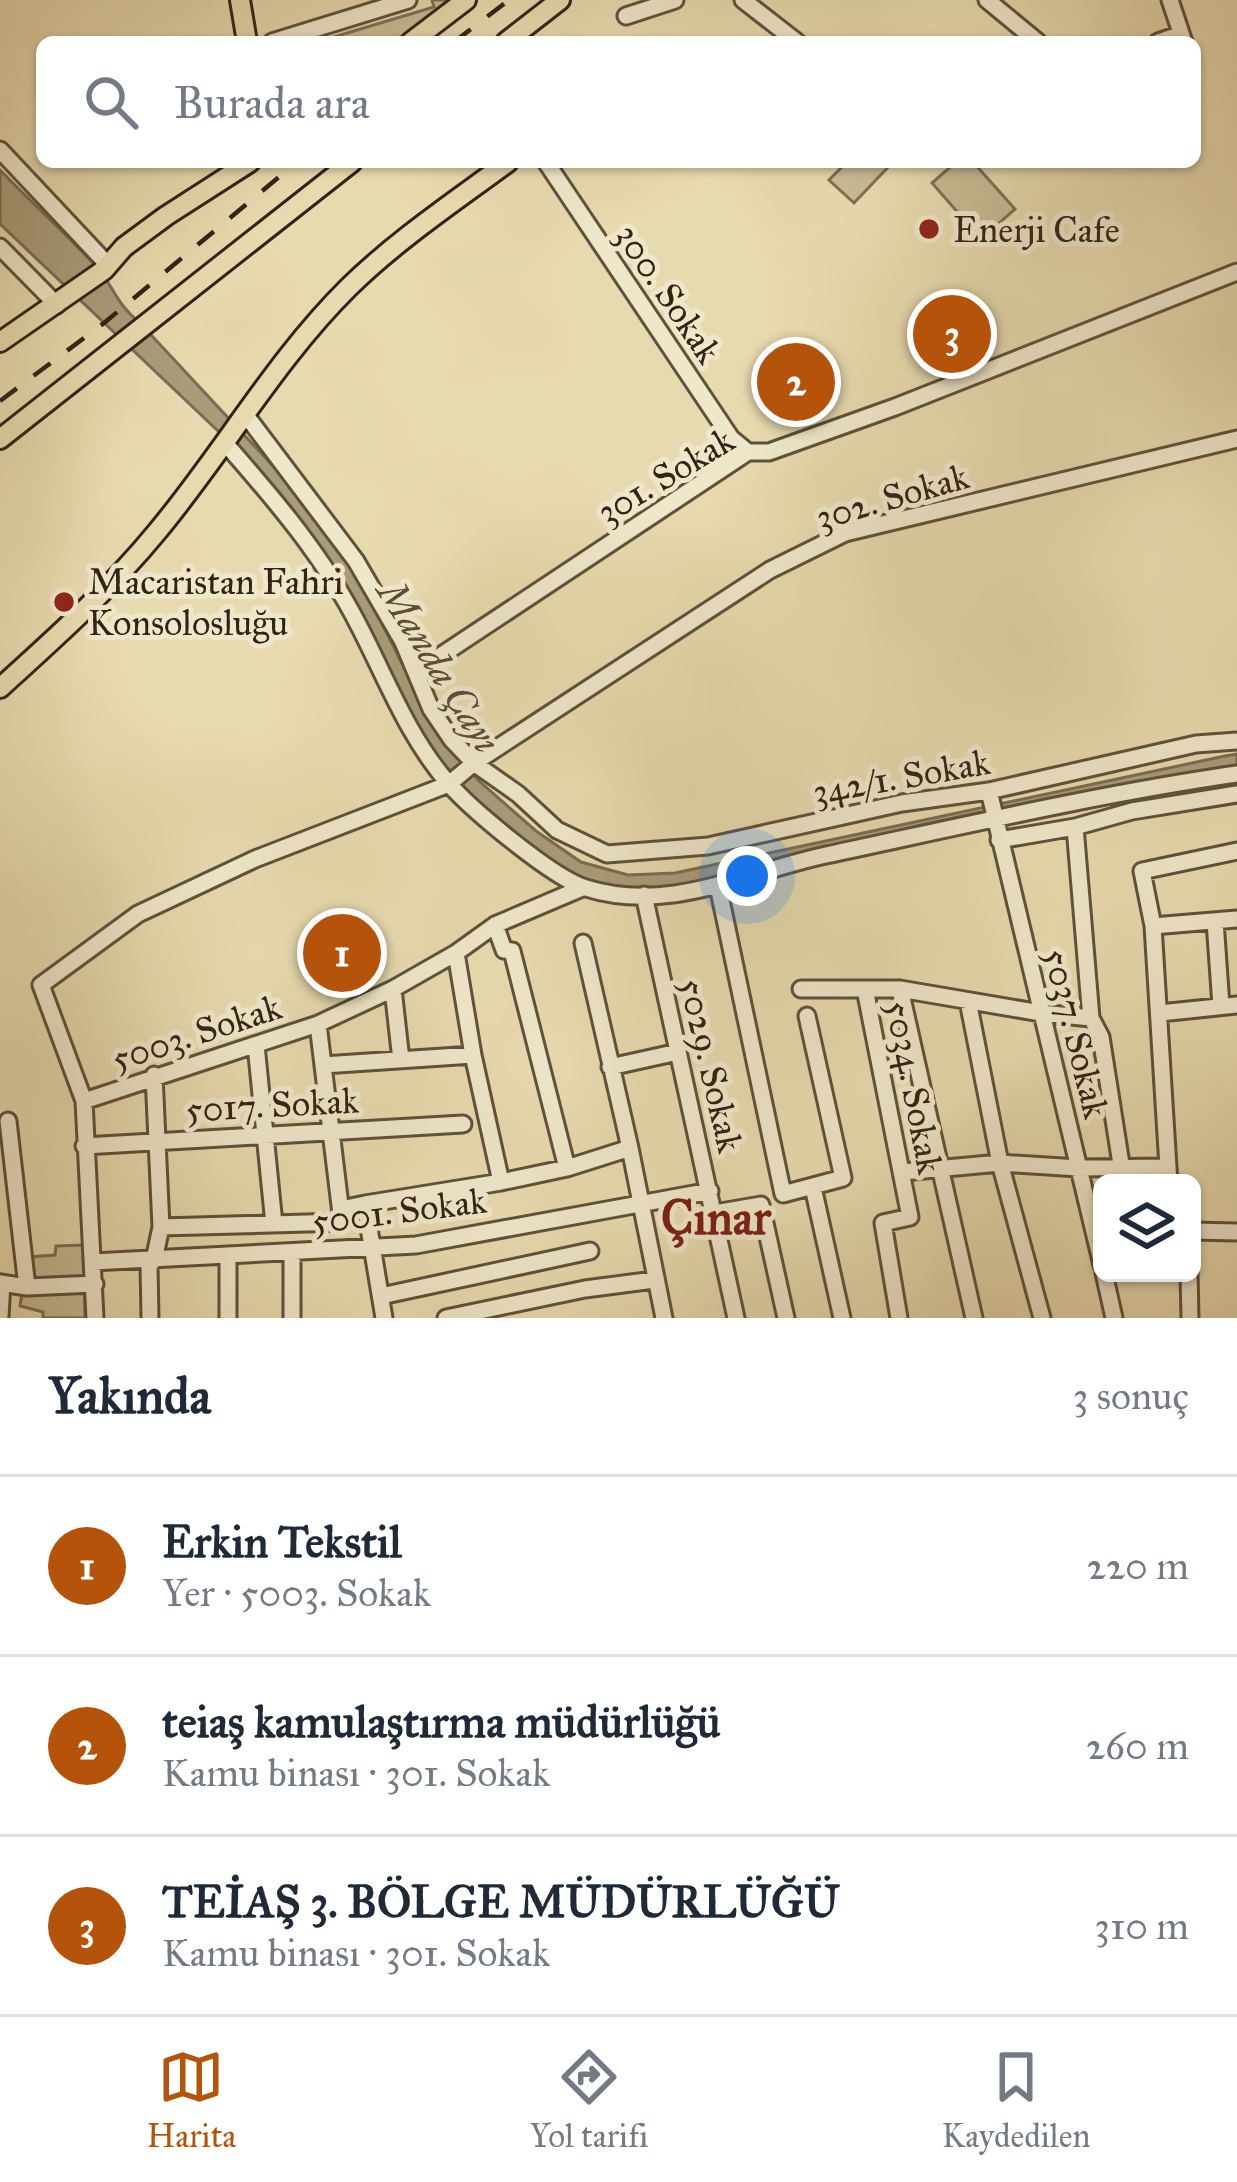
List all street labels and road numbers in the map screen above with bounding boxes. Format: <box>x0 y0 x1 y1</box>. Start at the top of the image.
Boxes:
street label: 300. Sokak <box>605 215 731 372</box>
street label: 301. Sokak <box>589 418 742 534</box>
street label: 302. Sokak <box>811 454 974 540</box>
street label: 342/1. Sokak <box>809 740 993 814</box>
street label: 5037. Sokak <box>1034 944 1118 1123</box>
street label: 5029. Sokak <box>670 974 752 1157</box>
street label: 5003. Sokak <box>106 985 287 1081</box>
street label: 5034. Sokak <box>876 997 952 1178</box>
street label: 5017. Sokak <box>184 1078 360 1131</box>
street label: 5001. Sokak <box>309 1178 489 1244</box>

